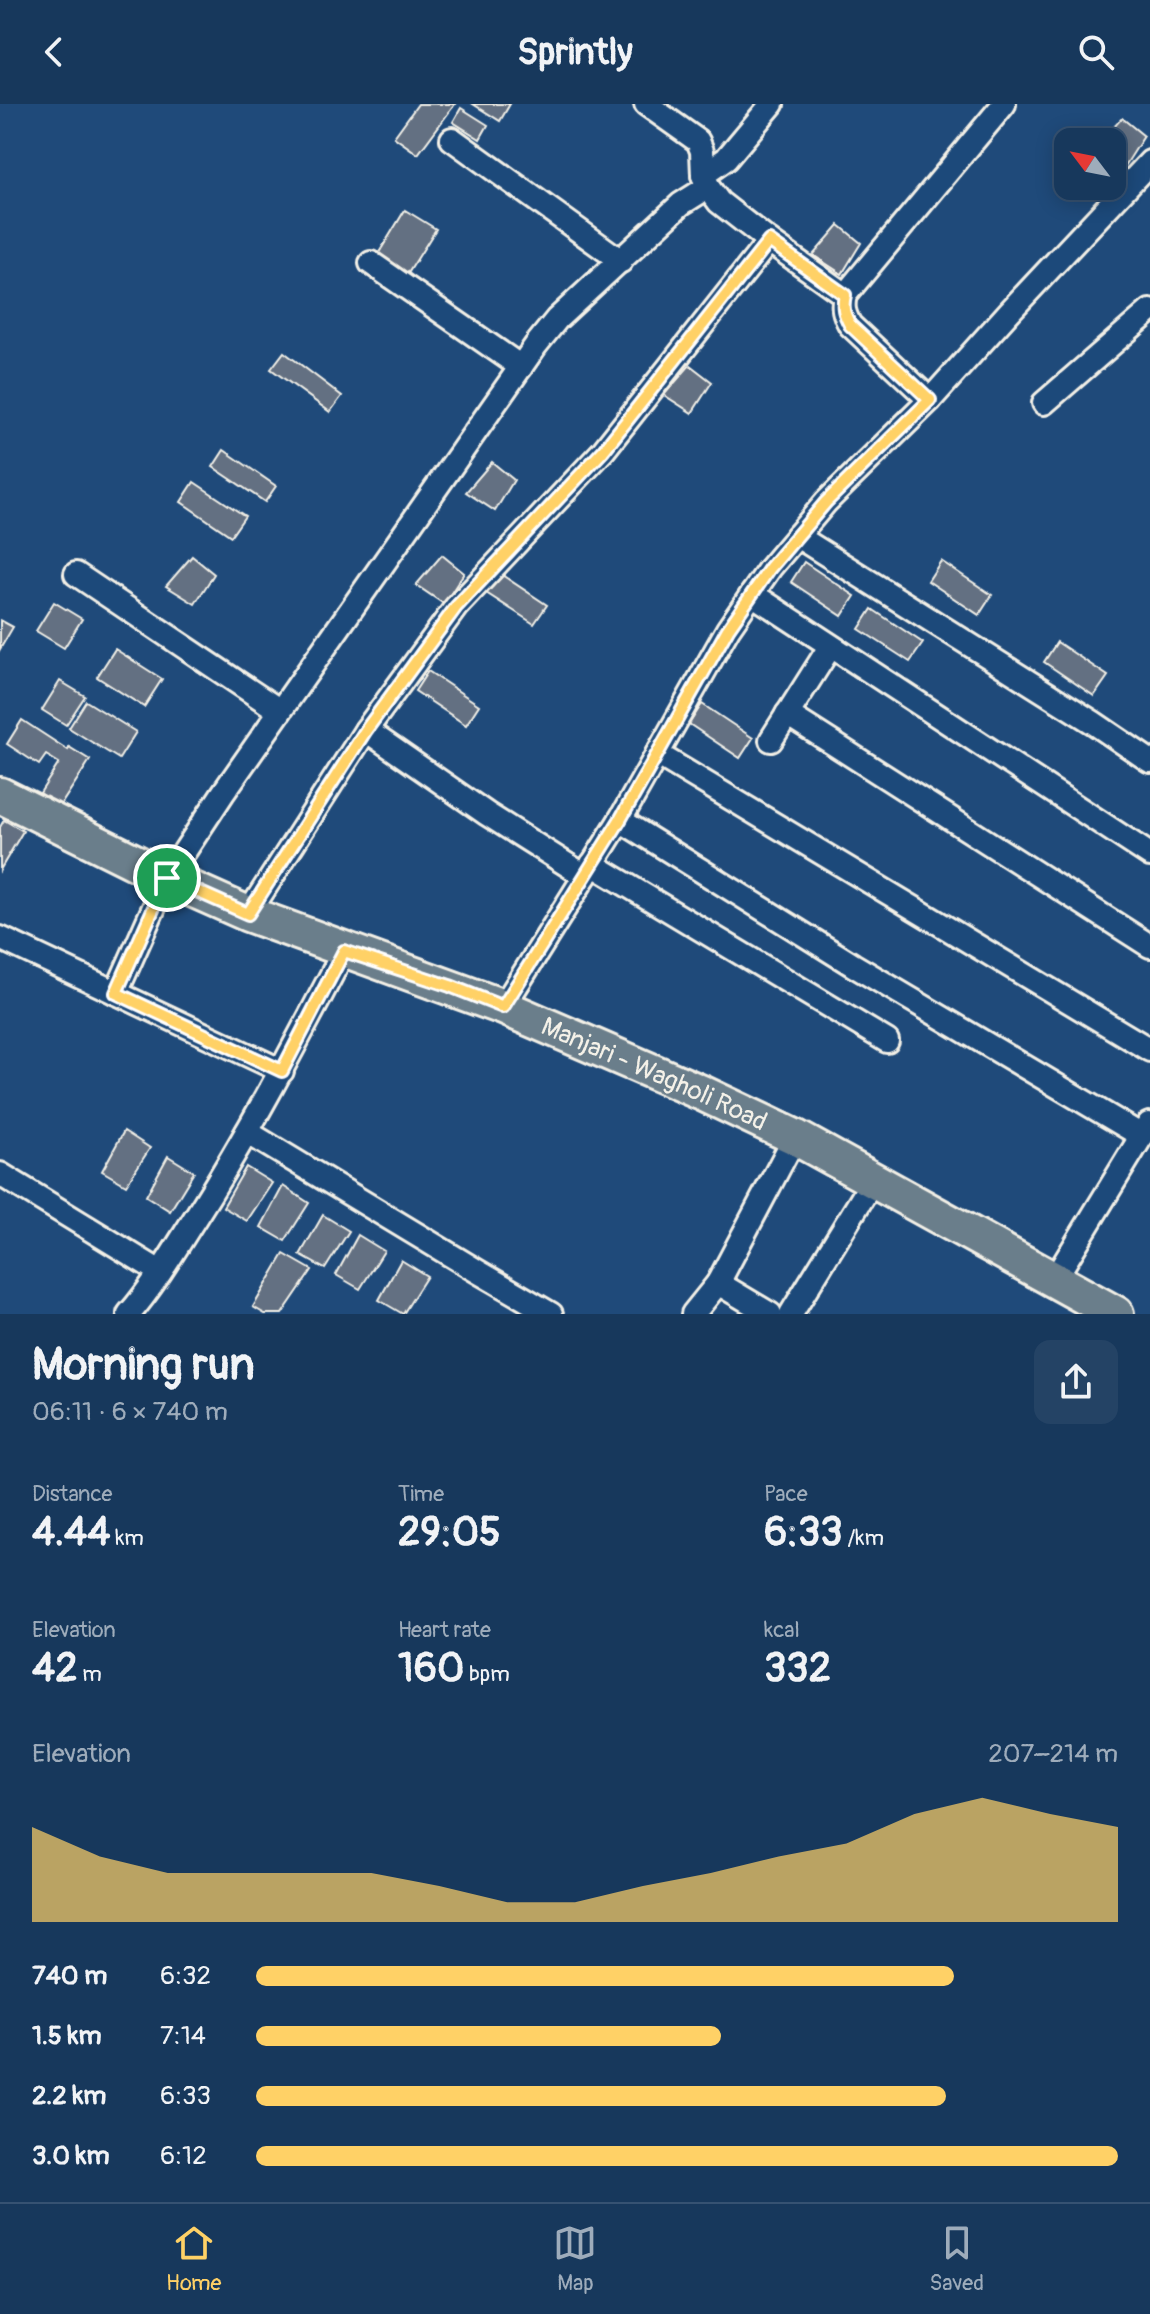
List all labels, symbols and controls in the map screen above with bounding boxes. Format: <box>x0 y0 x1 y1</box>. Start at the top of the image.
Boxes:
icon: back <box>32 30 76 74</box>
text: Sprintly <box>517 30 633 75</box>
icon: search <box>1074 30 1118 74</box>
north arrow <box>1054 128 1126 200</box>
map controls <box>1054 128 1126 200</box>
pin <box>133 844 201 912</box>
icon: arrive <box>145 856 189 900</box>
street label: Manjari - Wagholi Road <box>536 1011 772 1138</box>
text: Morning run <box>32 1338 255 1393</box>
button: share <box>1034 1340 1118 1424</box>
text: 06:11 · 6 × 740 m <box>32 1396 228 1428</box>
text: Distance <box>32 1480 112 1508</box>
text: Time <box>398 1480 444 1508</box>
text: Pace <box>764 1480 808 1508</box>
text: 4.44 <box>32 1508 110 1557</box>
text: 29:05 <box>398 1508 501 1557</box>
text: 6:33 <box>764 1508 843 1557</box>
text: km <box>110 1524 144 1552</box>
text: /km <box>843 1524 884 1552</box>
text: Elevation <box>32 1616 116 1644</box>
text: Heart rate <box>398 1616 491 1644</box>
text: kcal <box>764 1616 800 1644</box>
text: 42 <box>32 1644 78 1693</box>
text: 160 <box>398 1644 464 1693</box>
text: 332 <box>764 1644 831 1693</box>
text: m <box>78 1660 102 1688</box>
text: bpm <box>464 1660 510 1688</box>
text: Elevation <box>32 1738 131 1770</box>
text: 207–214 m <box>988 1738 1118 1770</box>
text: 740 m <box>32 1960 107 1992</box>
text: 6:32 <box>160 1960 211 1992</box>
text: 1.5 km <box>32 2020 102 2052</box>
text: 7:14 <box>160 2020 206 2052</box>
text: 2.2 km <box>32 2080 106 2112</box>
text: 6:33 <box>160 2080 211 2112</box>
text: 3.0 km <box>32 2140 110 2172</box>
text: 6:12 <box>160 2140 207 2172</box>
tab: Home <box>166 2221 221 2297</box>
tab: Map <box>553 2221 597 2297</box>
tab: Saved <box>929 2221 984 2297</box>

